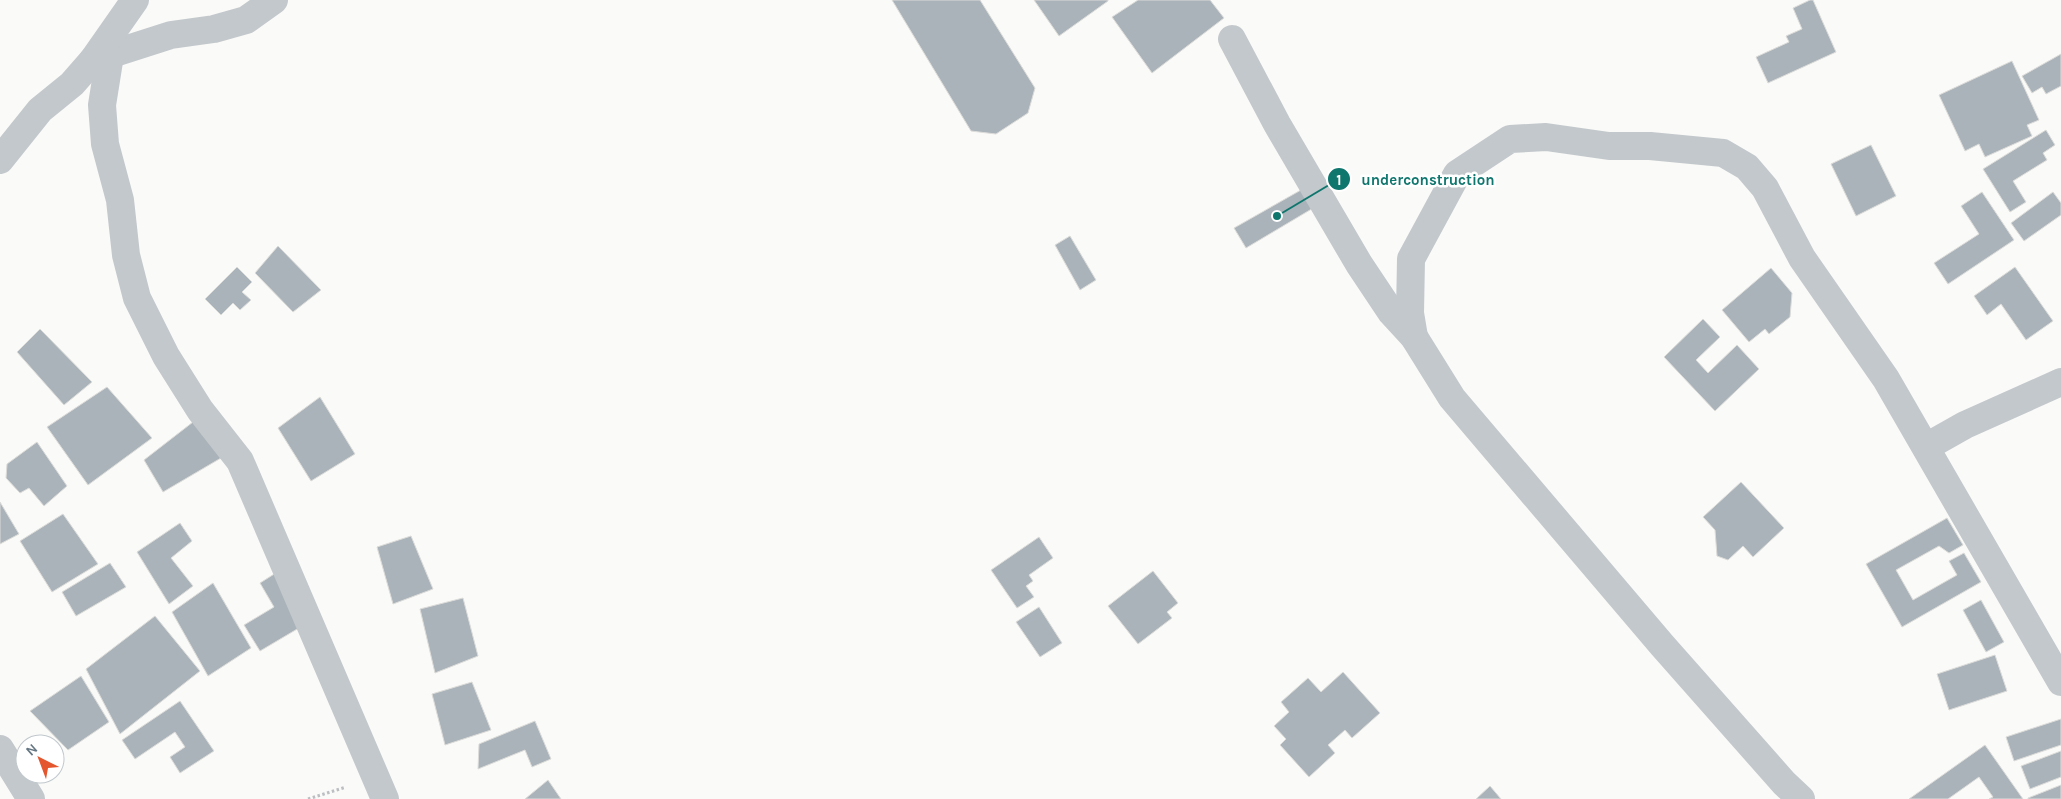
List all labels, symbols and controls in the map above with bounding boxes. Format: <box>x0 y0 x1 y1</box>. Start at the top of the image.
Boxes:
callout: underconstruction <box>1326 164 1504 194</box>
text: 1 <box>1336 171 1342 189</box>
text: underconstruction <box>1361 171 1495 189</box>
north arrow <box>15 734 65 784</box>
text: N <box>22 740 41 759</box>

